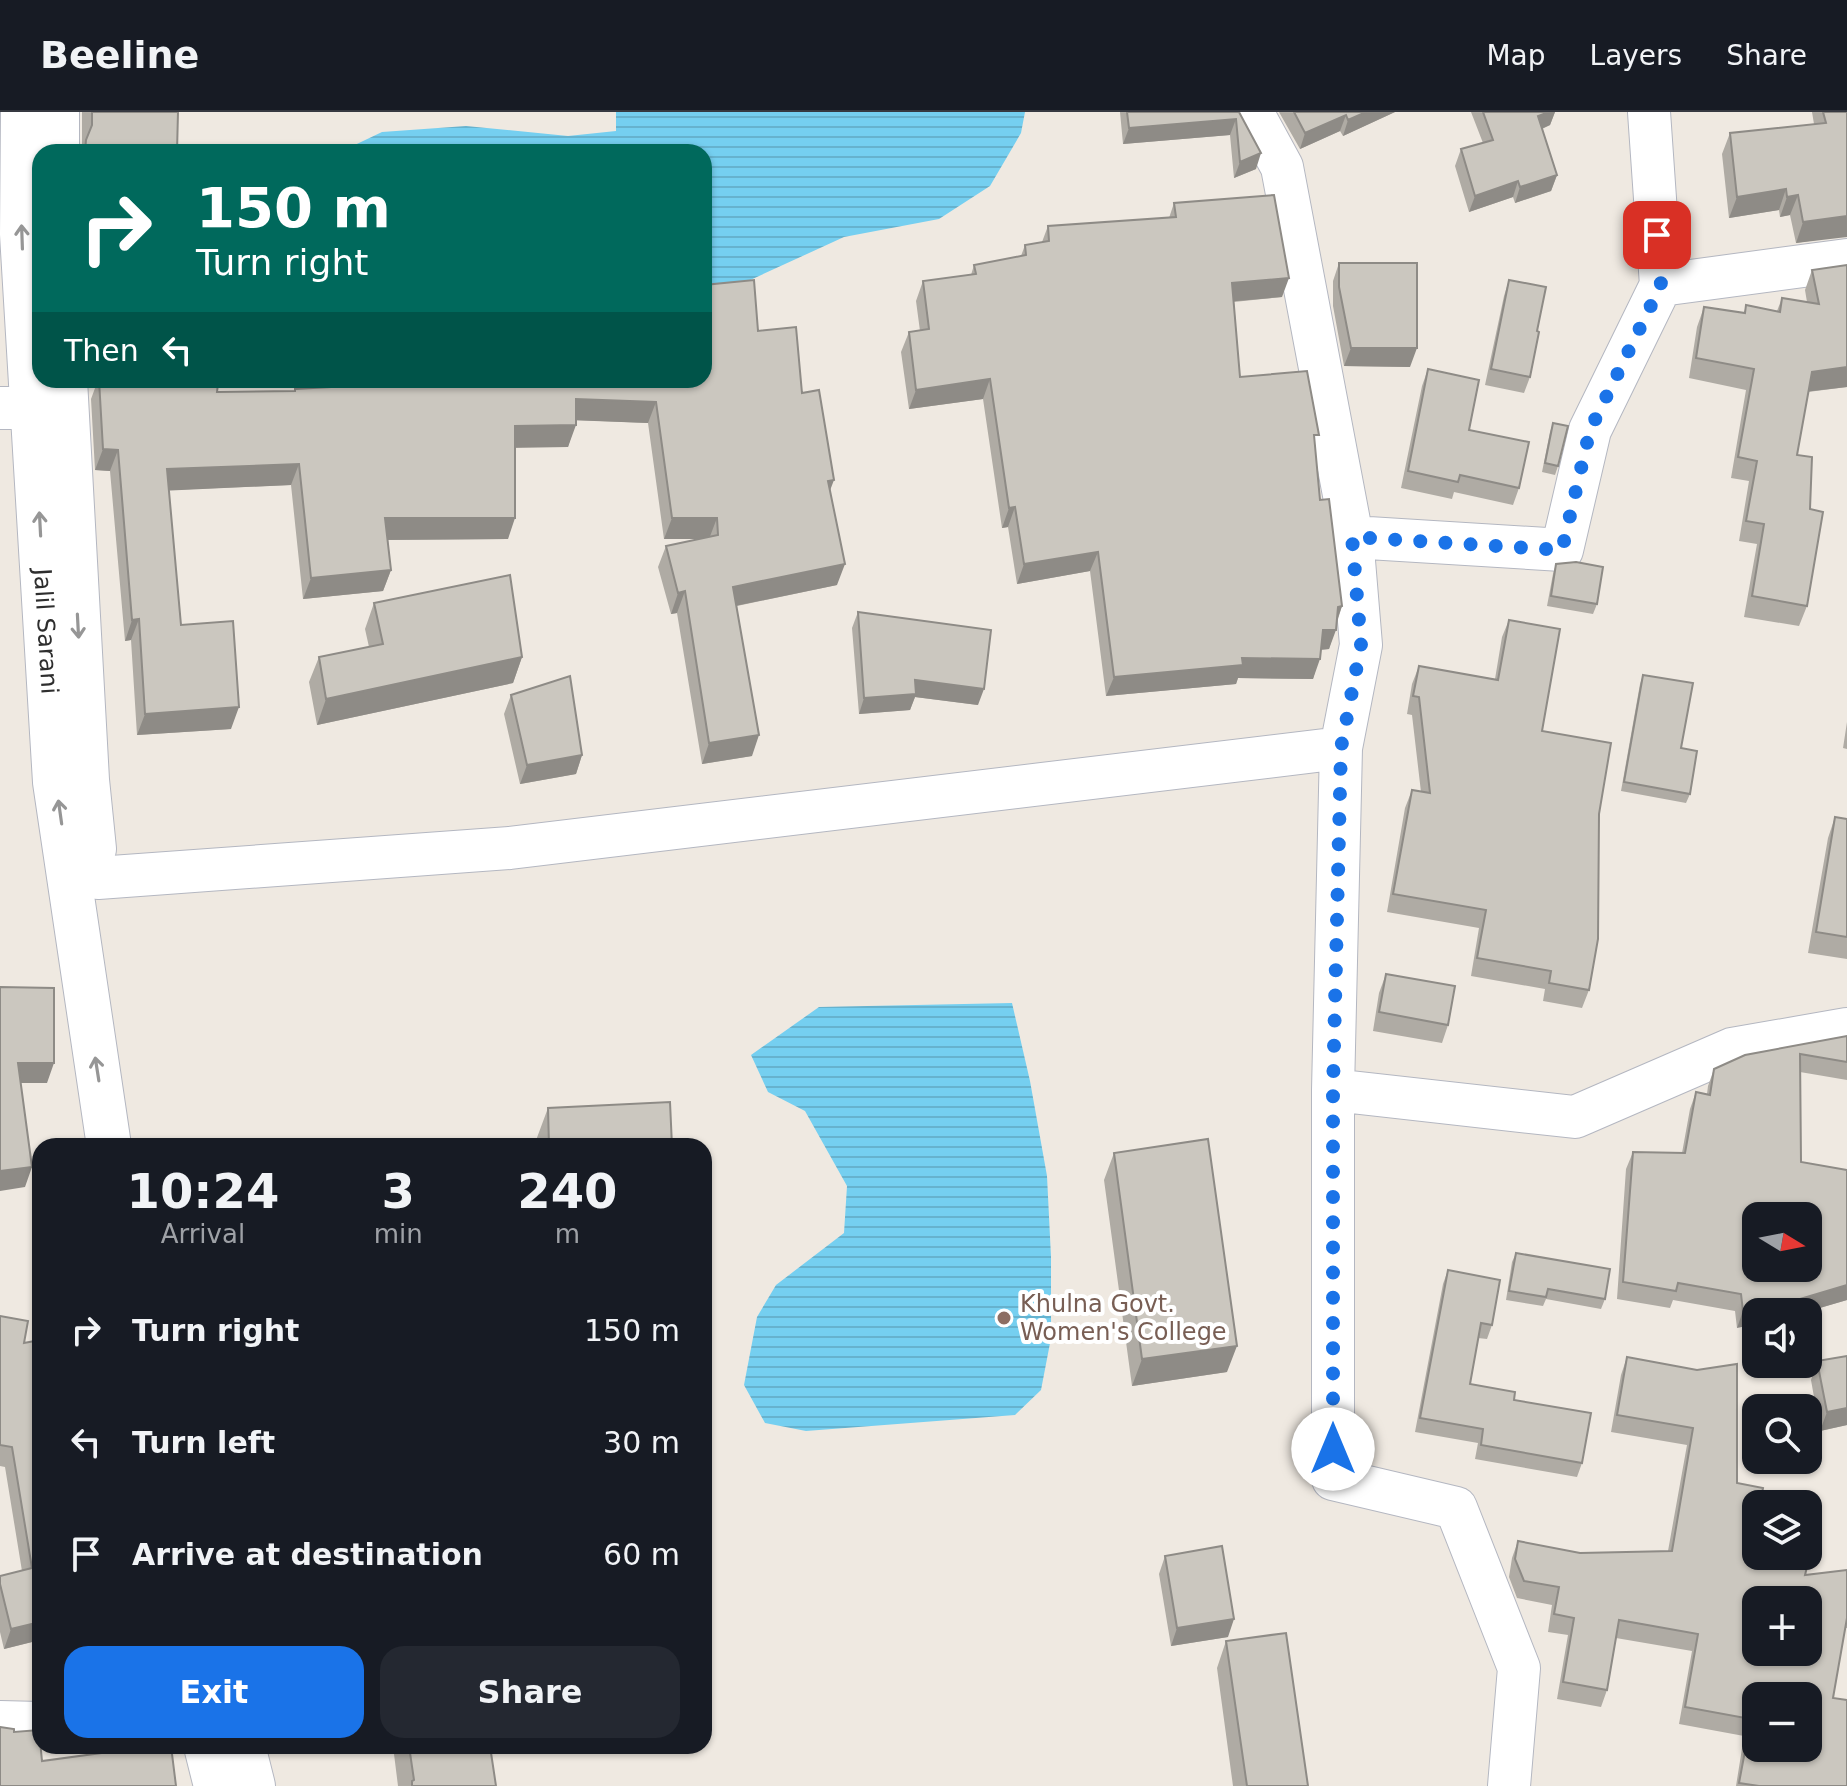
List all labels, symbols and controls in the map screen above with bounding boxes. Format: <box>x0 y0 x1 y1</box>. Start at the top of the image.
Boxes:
text: Beeline <box>40 33 199 77</box>
text: Map <box>1486 39 1546 72</box>
text: Layers <box>1590 39 1682 72</box>
text: Share <box>1726 39 1807 72</box>
text: 150 m <box>196 175 391 240</box>
icon: right <box>64 176 168 280</box>
pin <box>1623 201 1691 269</box>
icon: arrive <box>1635 213 1679 257</box>
one-way arrow <box>15 224 30 251</box>
text: Turn right <box>196 242 368 283</box>
icon: left <box>155 328 199 372</box>
text: Then <box>64 333 139 368</box>
one-way arrow <box>32 511 47 538</box>
street label: Jalil Sarani <box>28 566 64 695</box>
one-way arrow <box>71 612 86 639</box>
one-way arrow <box>52 799 67 825</box>
one-way arrow <box>89 1057 104 1082</box>
text: 10:24 <box>126 1163 279 1219</box>
text: 3 <box>382 1163 415 1219</box>
text: 240 <box>517 1163 617 1219</box>
north arrow <box>1742 1202 1822 1282</box>
map controls <box>1742 1202 1822 1762</box>
text: Arrival <box>161 1219 245 1249</box>
text: min <box>374 1219 423 1249</box>
text: m <box>555 1219 580 1249</box>
place label: Khulna Govt. Women's College <box>1020 1290 1227 1346</box>
button: sound <box>1742 1298 1822 1378</box>
icon: right <box>64 1308 108 1352</box>
marker: Khulna Govt. Women's College <box>995 1309 1013 1327</box>
text: Turn right <box>132 1313 299 1348</box>
text: 150 m <box>584 1313 680 1348</box>
button: search <box>1742 1394 1822 1474</box>
position arrow <box>1291 1407 1375 1491</box>
icon: left <box>64 1420 108 1464</box>
text: Turn left <box>132 1425 275 1460</box>
text: 30 m <box>603 1425 680 1460</box>
button: layers <box>1742 1490 1822 1570</box>
icon: arrive <box>64 1532 108 1576</box>
text: Arrive at destination <box>132 1537 483 1572</box>
text: 60 m <box>603 1537 680 1572</box>
button: + <box>1742 1586 1822 1666</box>
button: Exit <box>64 1646 364 1738</box>
button: Share <box>380 1646 680 1738</box>
button: − <box>1742 1682 1822 1762</box>

